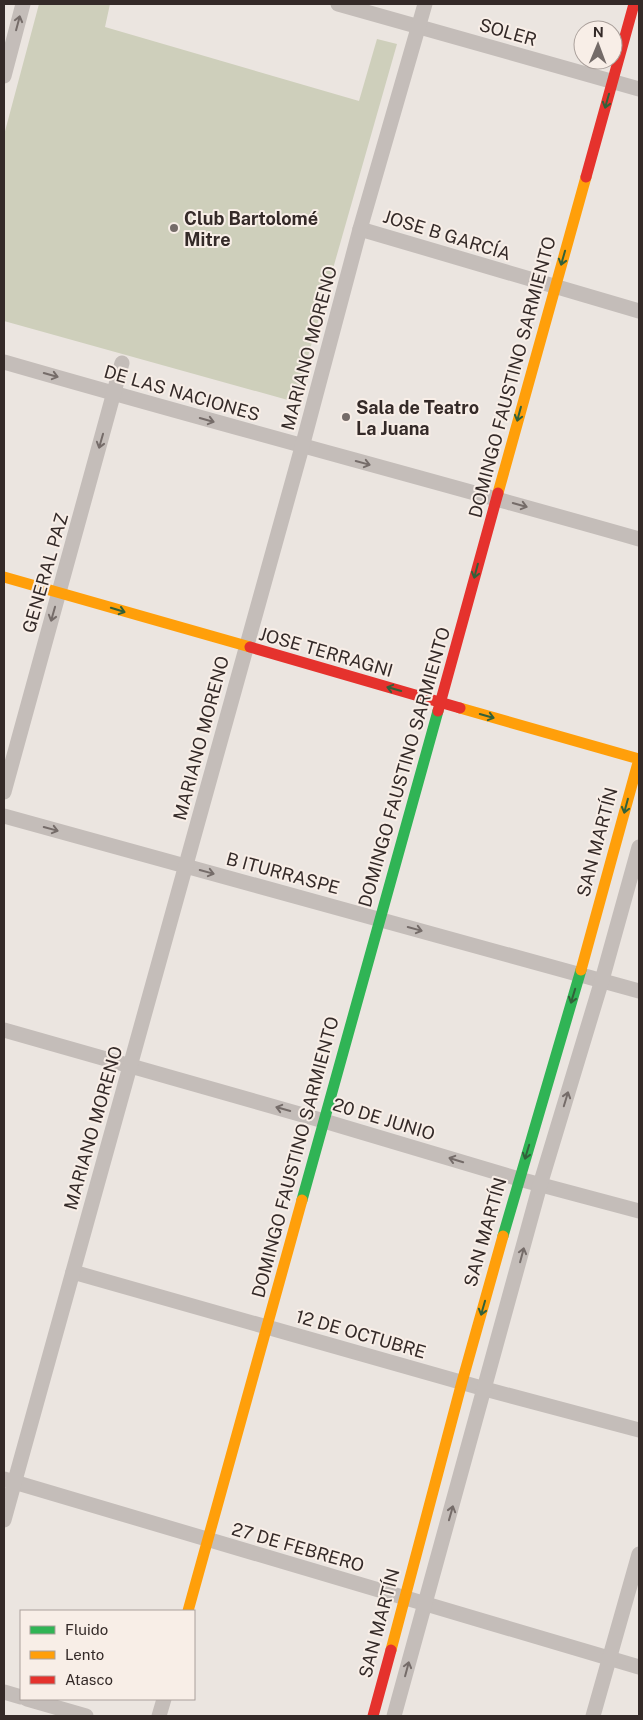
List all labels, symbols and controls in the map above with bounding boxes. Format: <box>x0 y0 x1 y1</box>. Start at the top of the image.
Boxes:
street label: SOLER <box>477 14 539 50</box>
one-way arrow <box>14 16 23 32</box>
north arrow <box>573 20 623 70</box>
text: N <box>593 24 604 40</box>
one-way arrow <box>601 93 611 109</box>
street label: JOSE B GARCÍA <box>381 205 514 264</box>
place label: Club Bartolomé Mitre <box>184 208 318 250</box>
marker: Club Bartolomé Mitre <box>168 222 180 234</box>
street label: DOMINGO FAUSTINO SARMIENTO <box>464 234 560 520</box>
one-way arrow <box>557 249 567 265</box>
street label: MARIANO MORENO <box>277 263 341 433</box>
street label: DE LAS NACIONES <box>102 361 262 425</box>
one-way arrow <box>42 371 58 381</box>
place label: Sala de Teatro La Juana <box>356 397 479 439</box>
one-way arrow <box>514 406 524 422</box>
marker: Sala de Teatro La Juana <box>340 411 352 423</box>
one-way arrow <box>198 416 214 425</box>
one-way arrow <box>96 432 106 448</box>
one-way arrow <box>355 459 371 468</box>
one-way arrow <box>512 501 528 511</box>
street label: GENERAL PAZ <box>18 511 72 635</box>
one-way arrow <box>471 562 481 578</box>
one-way arrow <box>110 605 126 615</box>
one-way arrow <box>48 606 58 622</box>
street label: JOSE TERRAGNI <box>257 623 395 681</box>
street label: DOMINGO FAUSTINO SARMIENTO <box>354 625 454 909</box>
street label: MARIANO MORENO <box>169 653 233 823</box>
one-way arrow <box>386 684 402 694</box>
one-way arrow <box>479 711 495 721</box>
street label: SAN MARTÍN <box>571 785 622 899</box>
one-way arrow <box>621 797 631 813</box>
one-way arrow <box>42 824 58 834</box>
street label: B ITURRASPE <box>224 848 342 898</box>
one-way arrow <box>199 868 215 877</box>
one-way arrow <box>406 925 422 934</box>
one-way arrow <box>568 988 578 1004</box>
street label: DOMINGO FAUSTINO SARMIENTO <box>247 1014 343 1300</box>
street label: MARIANO MORENO <box>60 1044 126 1212</box>
one-way arrow <box>562 1091 572 1107</box>
street label: 20 DE JUNIO <box>330 1094 438 1144</box>
one-way arrow <box>275 1104 291 1114</box>
one-way arrow <box>522 1143 532 1159</box>
one-way arrow <box>448 1154 464 1164</box>
street label: SAN MARTÍN <box>458 1175 511 1289</box>
one-way arrow <box>517 1247 527 1263</box>
one-way arrow <box>477 1300 487 1316</box>
street label: 12 DE OCTUBRE <box>293 1305 429 1363</box>
one-way arrow <box>446 1505 456 1521</box>
street label: 27 DE FEBRERO <box>229 1518 367 1576</box>
street label: SAN MARTÍN <box>353 1566 404 1680</box>
legend <box>20 1610 195 1700</box>
text: Fluido <box>65 1621 108 1638</box>
text: Lento <box>65 1646 104 1663</box>
one-way arrow <box>403 1662 412 1678</box>
text: Atasco <box>65 1671 113 1688</box>

